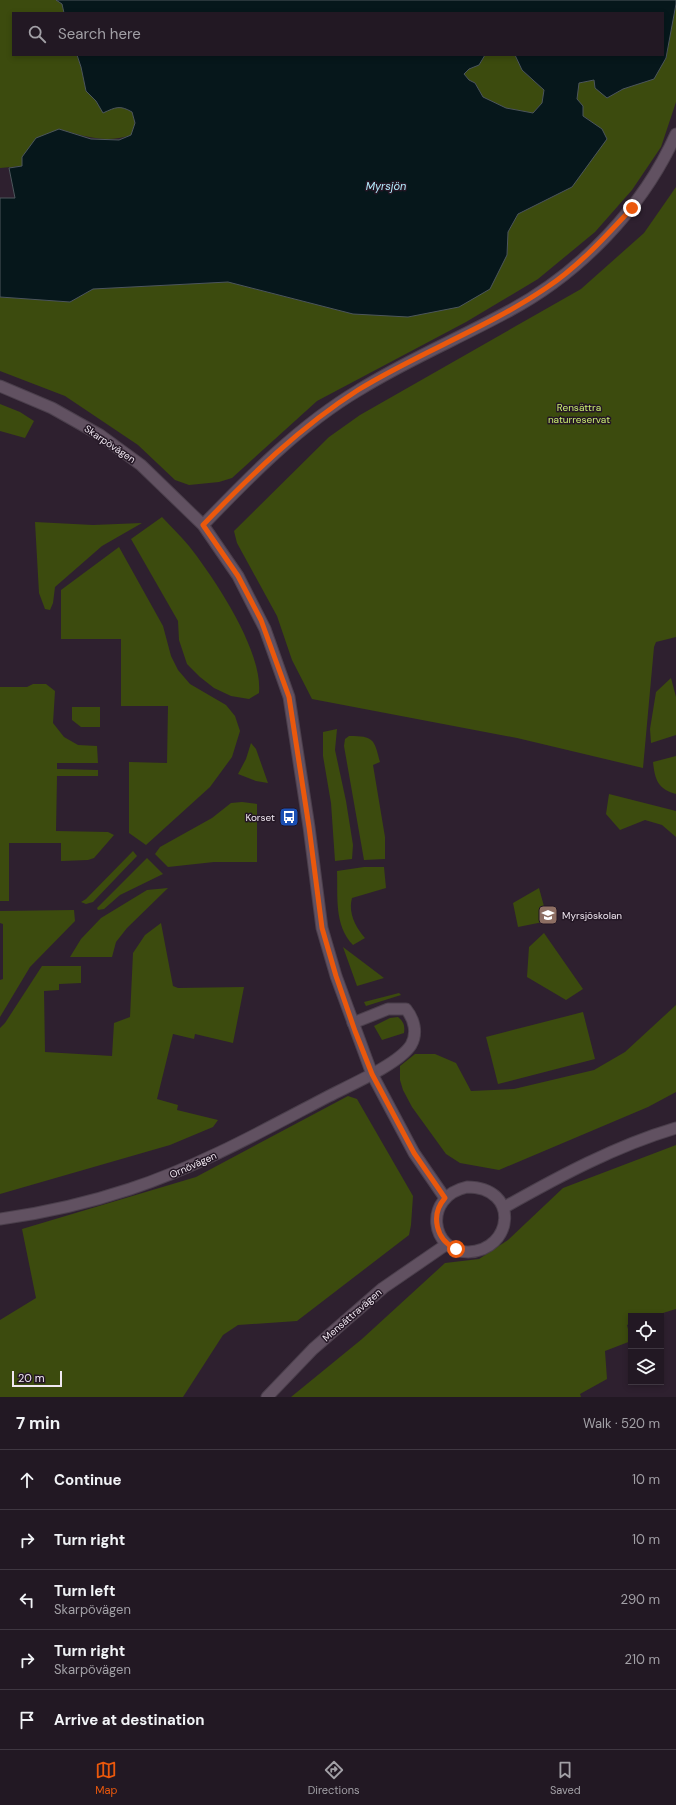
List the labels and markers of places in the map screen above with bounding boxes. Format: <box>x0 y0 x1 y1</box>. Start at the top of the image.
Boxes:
bus stop icon: Korset <box>278 806 300 828</box>
place label: Korset <box>245 811 275 824</box>
school or university icon: Myrsjöskolan <box>537 904 559 926</box>
place label: Myrsjöskolan <box>562 909 622 922</box>

